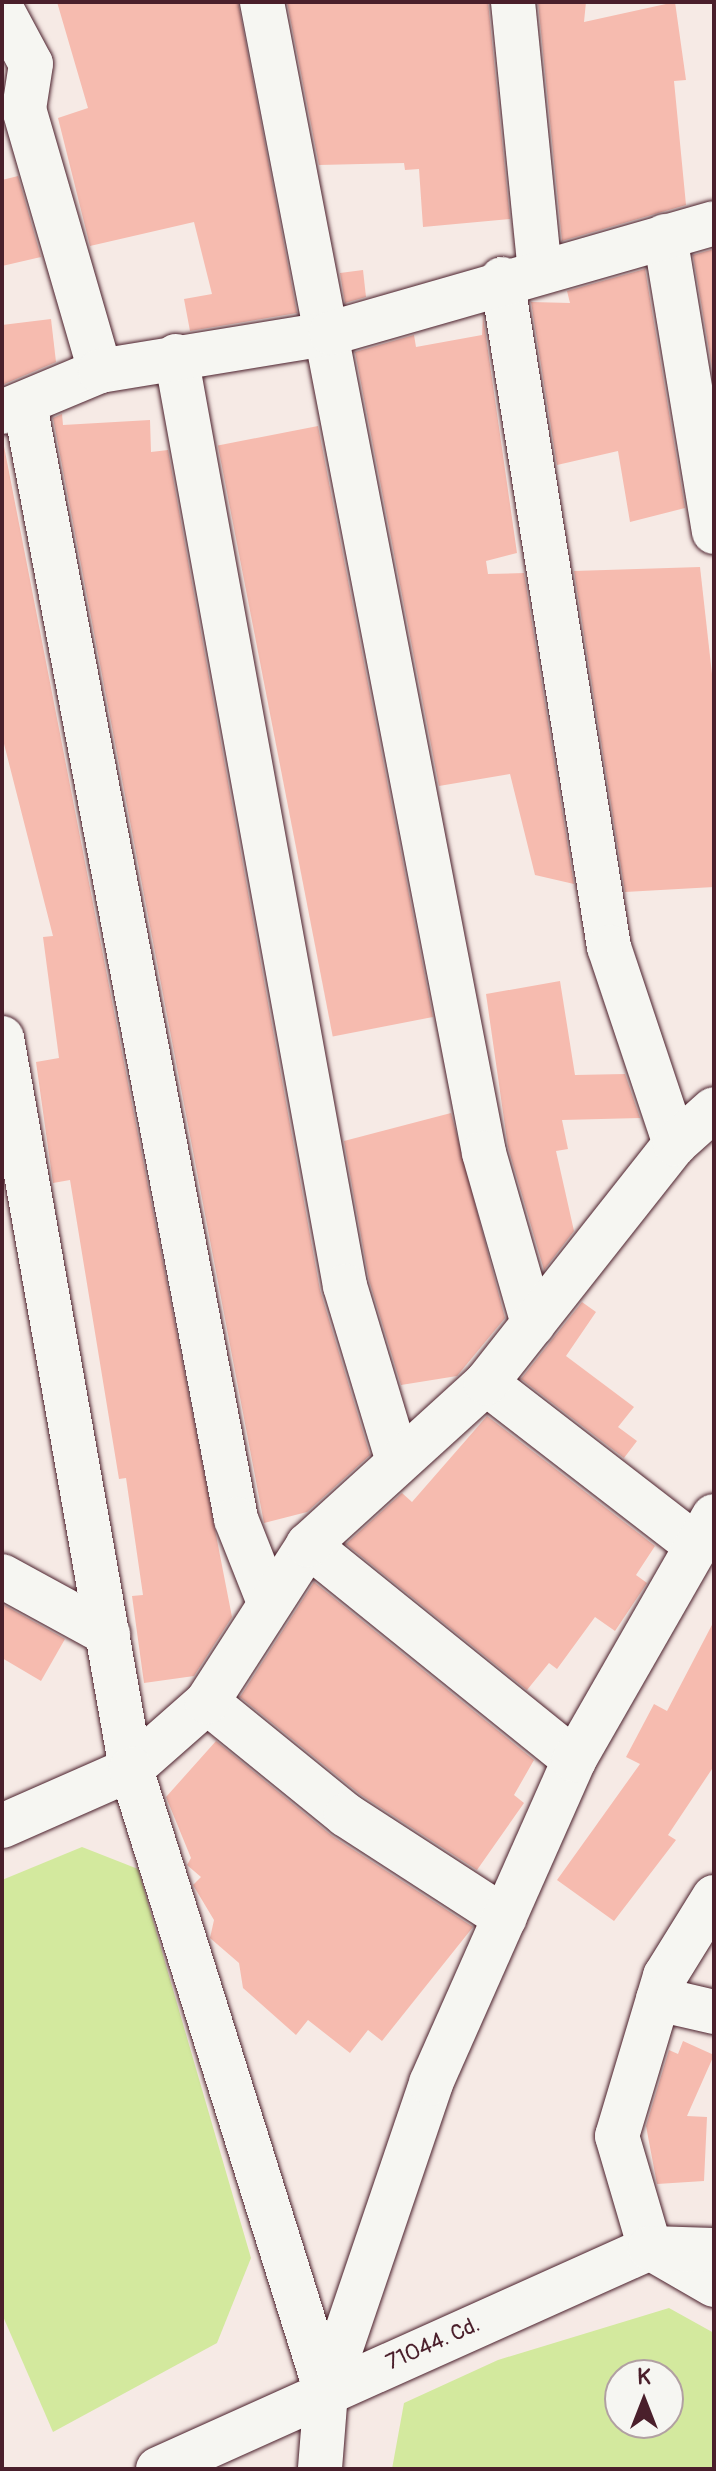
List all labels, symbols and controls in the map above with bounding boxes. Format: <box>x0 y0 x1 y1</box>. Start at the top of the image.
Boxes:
street label: 71044. Cd. <box>382 2312 484 2376</box>
north arrow <box>604 2359 684 2439</box>
text: K <box>637 2363 651 2391</box>

